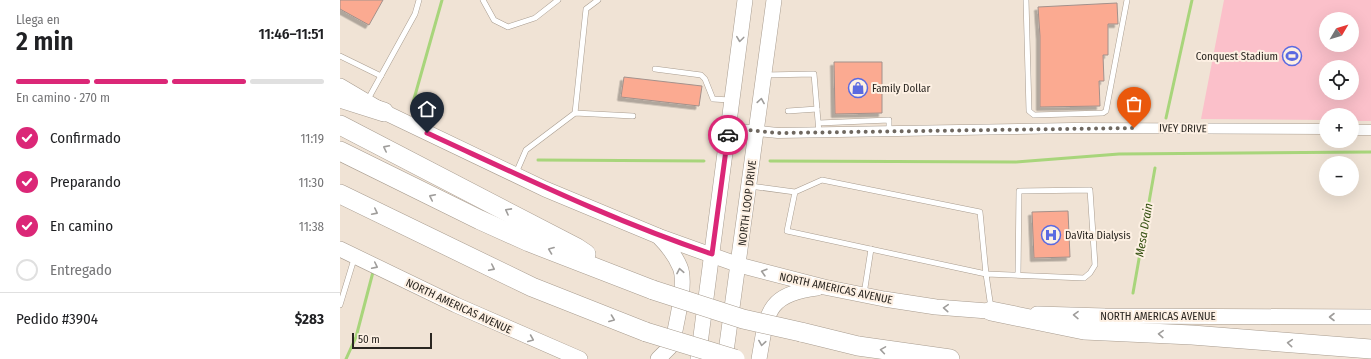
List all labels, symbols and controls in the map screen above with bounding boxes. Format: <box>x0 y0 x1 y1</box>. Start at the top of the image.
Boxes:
text: Llega en <box>16 12 60 27</box>
north arrow <box>1319 12 1359 52</box>
map controls <box>1319 12 1359 196</box>
text: 11:46–11:51 <box>259 25 324 43</box>
text: 2 min <box>16 26 74 57</box>
one-way arrow <box>736 36 745 42</box>
sports icon: Conquest Stadium <box>1281 45 1303 67</box>
place label: Conquest Stadium <box>1196 50 1278 63</box>
button: locate <box>1319 60 1359 100</box>
shop icon: Family Dollar <box>847 77 869 99</box>
place label: Family Dollar <box>872 82 930 95</box>
pin <box>1117 87 1151 128</box>
text: En camino · 270 m <box>16 90 110 105</box>
pin <box>410 92 444 133</box>
icon: bag <box>1123 93 1145 115</box>
icon: home <box>416 98 438 120</box>
one-way arrow <box>756 98 765 104</box>
button: + <box>1319 108 1359 148</box>
courier <box>708 115 748 155</box>
street label: IVEY DRIVE <box>1159 122 1207 135</box>
icon: car <box>717 124 739 146</box>
icon: check <box>16 127 38 149</box>
text: Confirmado <box>50 129 121 147</box>
text: 11:19 <box>300 131 324 146</box>
one-way arrow <box>383 145 391 153</box>
button: − <box>1319 156 1359 196</box>
street label: NORTH LOOP DRIVE <box>736 159 759 247</box>
icon: check <box>16 171 38 193</box>
text: Preparando <box>50 173 121 191</box>
text: 11:30 <box>299 175 324 190</box>
one-way arrow <box>429 194 436 202</box>
water label: Mesa Drain <box>1132 202 1156 258</box>
one-way arrow <box>371 207 378 215</box>
one-way arrow <box>505 209 512 216</box>
icon: check <box>16 215 38 237</box>
text: En camino <box>50 217 113 235</box>
text: 11:38 <box>299 219 324 234</box>
hospital icon: DaVita Dialysis <box>1040 224 1062 246</box>
place label: DaVita Dialysis <box>1065 229 1131 242</box>
one-way arrow <box>547 247 554 255</box>
text: Entregado <box>50 261 112 279</box>
one-way arrow <box>371 261 378 269</box>
one-way arrow <box>488 263 495 271</box>
one-way arrow <box>677 268 685 274</box>
one-way arrow <box>761 268 768 277</box>
street label: NORTH AMERICAS AVENUE <box>778 270 894 307</box>
street label: NORTH AMERICAS AVENUE <box>404 276 514 337</box>
one-way arrow <box>943 304 949 313</box>
text: Pedido #3904 <box>16 310 98 328</box>
text: $283 <box>295 310 324 328</box>
street label: NORTH AMERICAS AVENUE <box>1100 310 1216 323</box>
one-way arrow <box>1073 311 1079 319</box>
one-way arrow <box>1329 313 1335 321</box>
one-way arrow <box>608 315 615 323</box>
one-way arrow <box>1158 330 1164 338</box>
scale bar <box>352 331 432 350</box>
text: 50 m <box>358 333 380 346</box>
one-way arrow <box>528 334 535 342</box>
one-way arrow <box>1287 338 1293 347</box>
one-way arrow <box>758 340 767 346</box>
one-way arrow <box>880 346 886 355</box>

